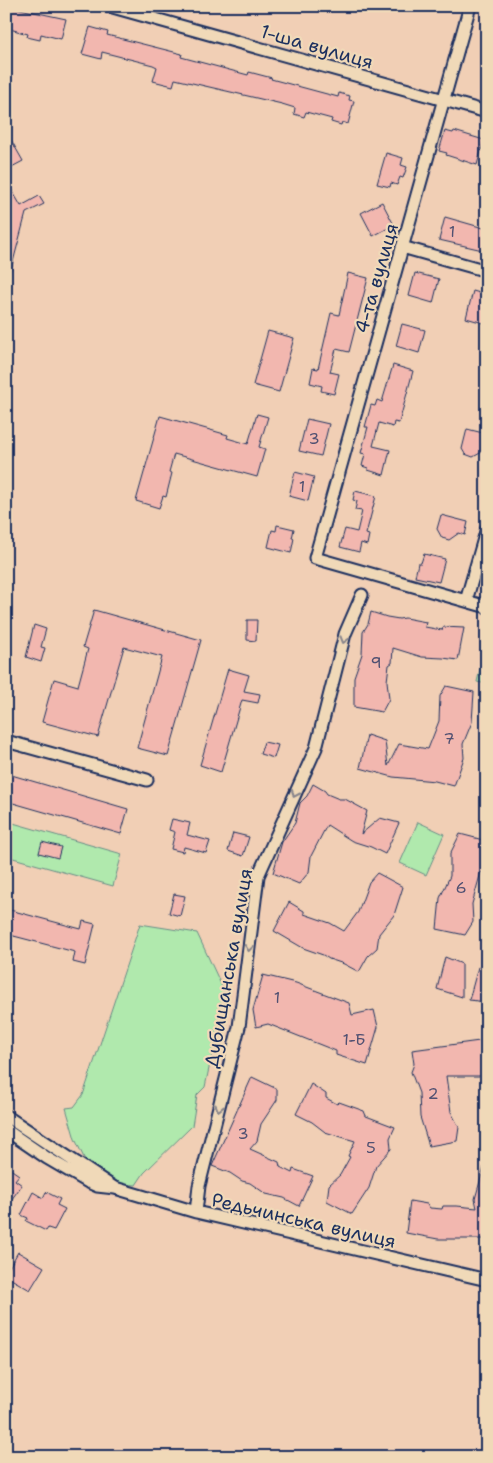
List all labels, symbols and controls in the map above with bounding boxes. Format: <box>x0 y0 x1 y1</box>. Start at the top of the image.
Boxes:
street label: 1-ша вулиця <box>258 18 376 75</box>
street label: 4-та вулиця <box>349 220 404 336</box>
house number: 1 <box>449 221 455 242</box>
house number: 3 <box>308 428 320 449</box>
house number: 1 <box>299 476 305 497</box>
one-way arrow <box>339 635 349 643</box>
house number: 9 <box>370 652 382 673</box>
house number: 7 <box>443 728 455 749</box>
one-way arrow <box>290 789 301 798</box>
street label: Дубищанська вулиця <box>199 866 258 1070</box>
house number: 6 <box>455 877 467 898</box>
one-way arrow <box>244 945 255 953</box>
house number: 1 <box>274 987 280 1008</box>
house number: 1-Б <box>342 1029 366 1050</box>
house number: 2 <box>427 1083 439 1104</box>
one-way arrow <box>214 1103 225 1112</box>
house number: 3 <box>237 1123 249 1144</box>
house number: 5 <box>366 1137 376 1158</box>
street label: Редьчинська вулиця <box>209 1187 399 1254</box>

